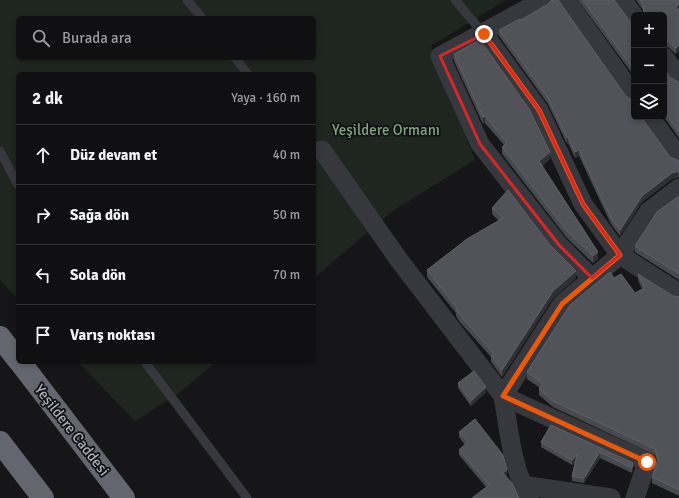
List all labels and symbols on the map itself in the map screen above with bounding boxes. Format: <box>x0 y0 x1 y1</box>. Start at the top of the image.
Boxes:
route end <box>475 25 493 43</box>
park label: Yeşildere Ormanı <box>332 121 440 139</box>
street label: Yeşildere Caddesi <box>31 381 113 479</box>
route start <box>638 453 656 471</box>

